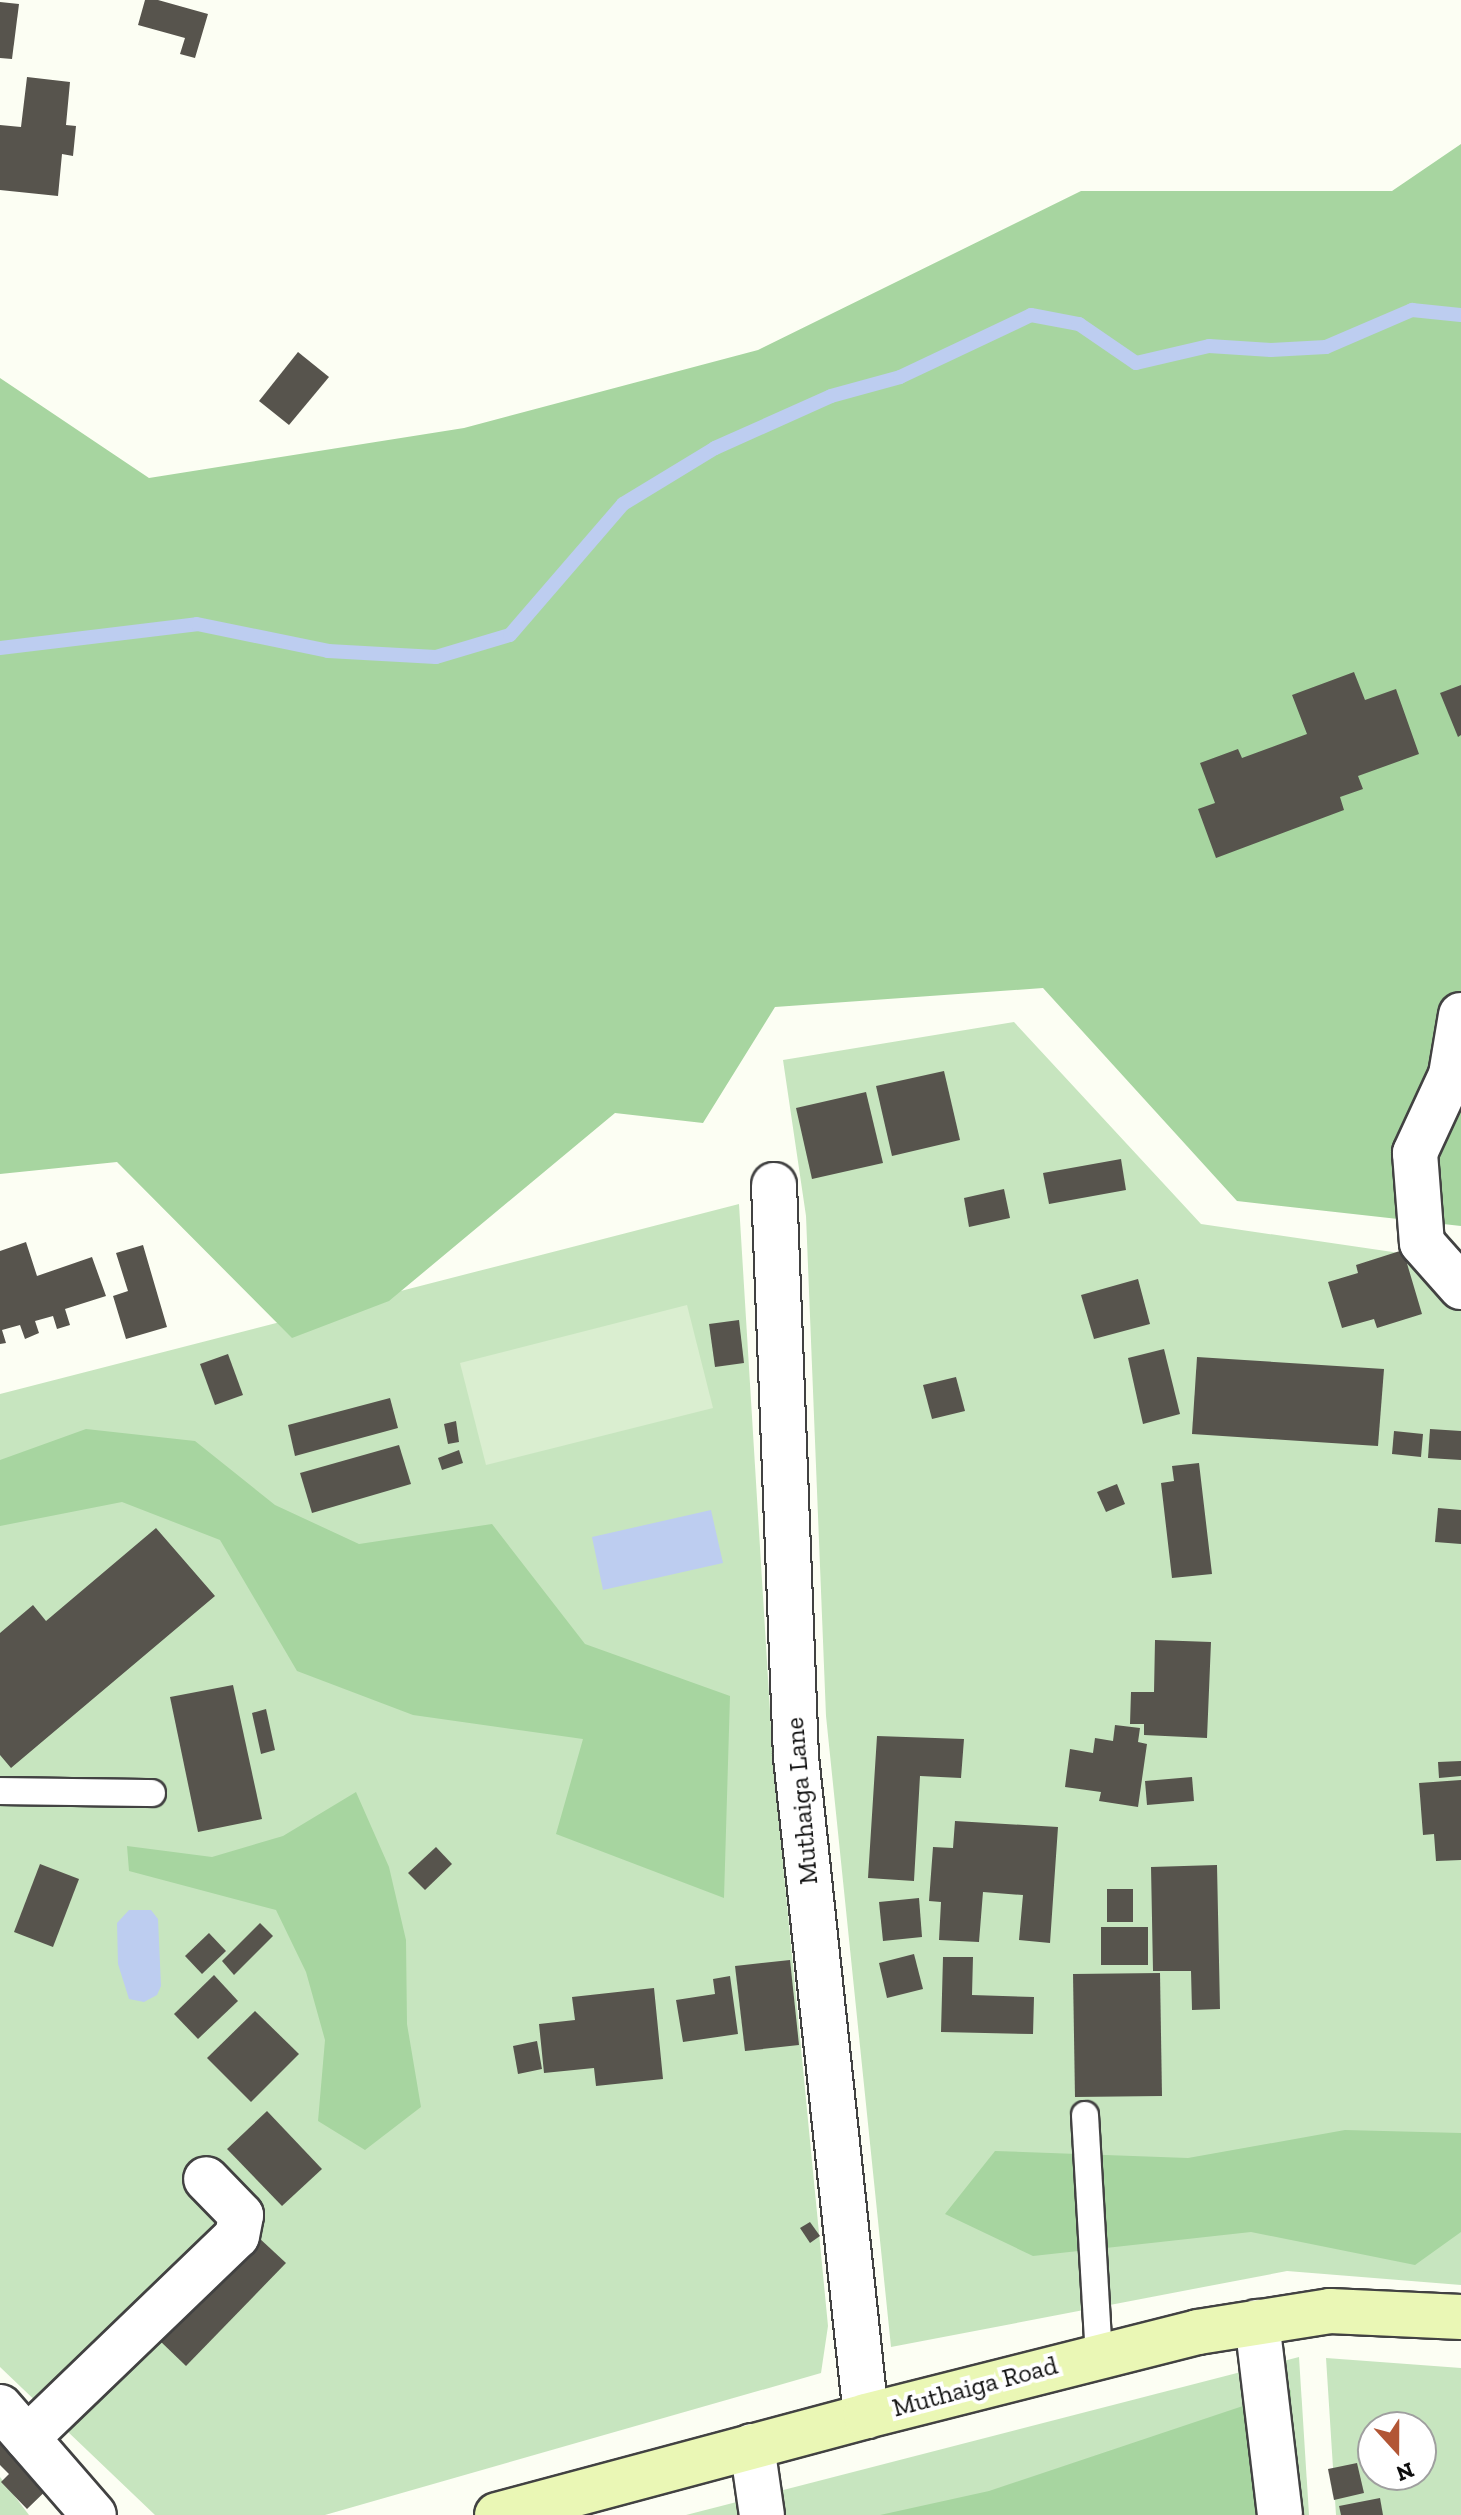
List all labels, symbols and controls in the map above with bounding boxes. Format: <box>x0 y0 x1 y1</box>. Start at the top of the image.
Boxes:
street label: Muthaiga Lane <box>779 1716 825 1886</box>
street label: Muthaiga Road <box>889 2350 1061 2424</box>
north arrow <box>1357 2411 1437 2491</box>
text: N <box>1392 2456 1418 2488</box>

